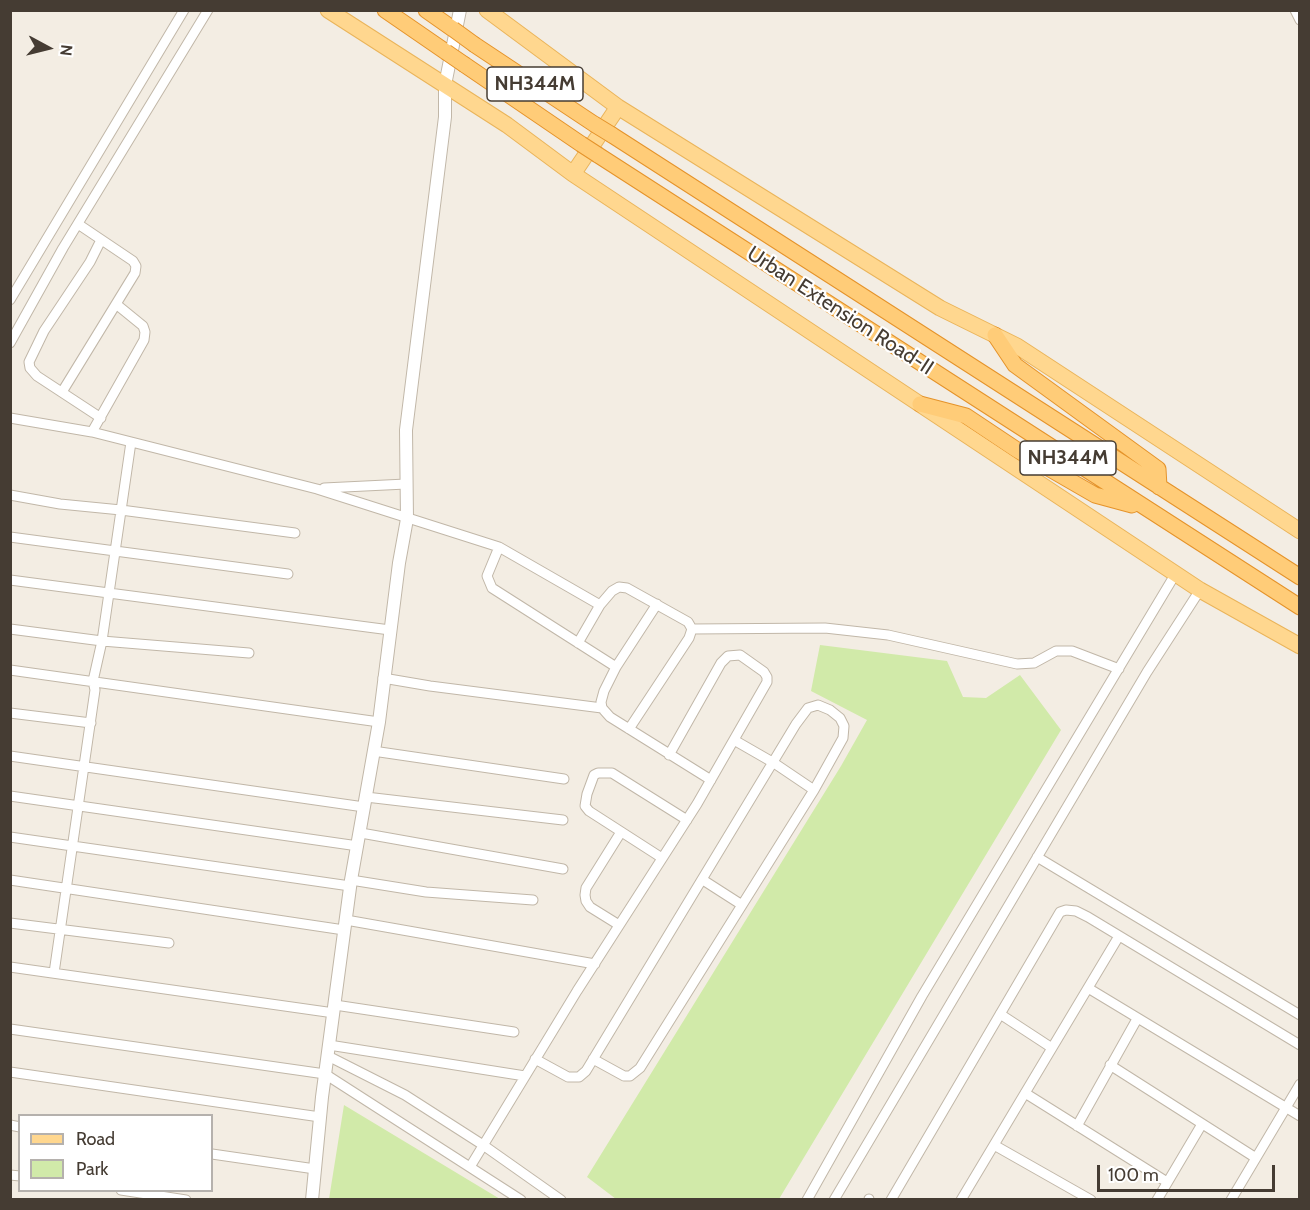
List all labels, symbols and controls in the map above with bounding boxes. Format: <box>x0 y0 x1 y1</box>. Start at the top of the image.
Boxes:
north arrow <box>18 18 78 78</box>
text: N <box>56 43 76 57</box>
road number: NH344M <box>487 67 583 101</box>
street label: Urban Extension Road-II <box>742 241 938 381</box>
road number: NH344M <box>1020 441 1116 475</box>
legend <box>18 1114 213 1192</box>
text: Road <box>76 1128 115 1150</box>
scale bar <box>1100 1153 1278 1191</box>
text: Park <box>76 1158 108 1180</box>
text: 100 m <box>1108 1164 1159 1186</box>

